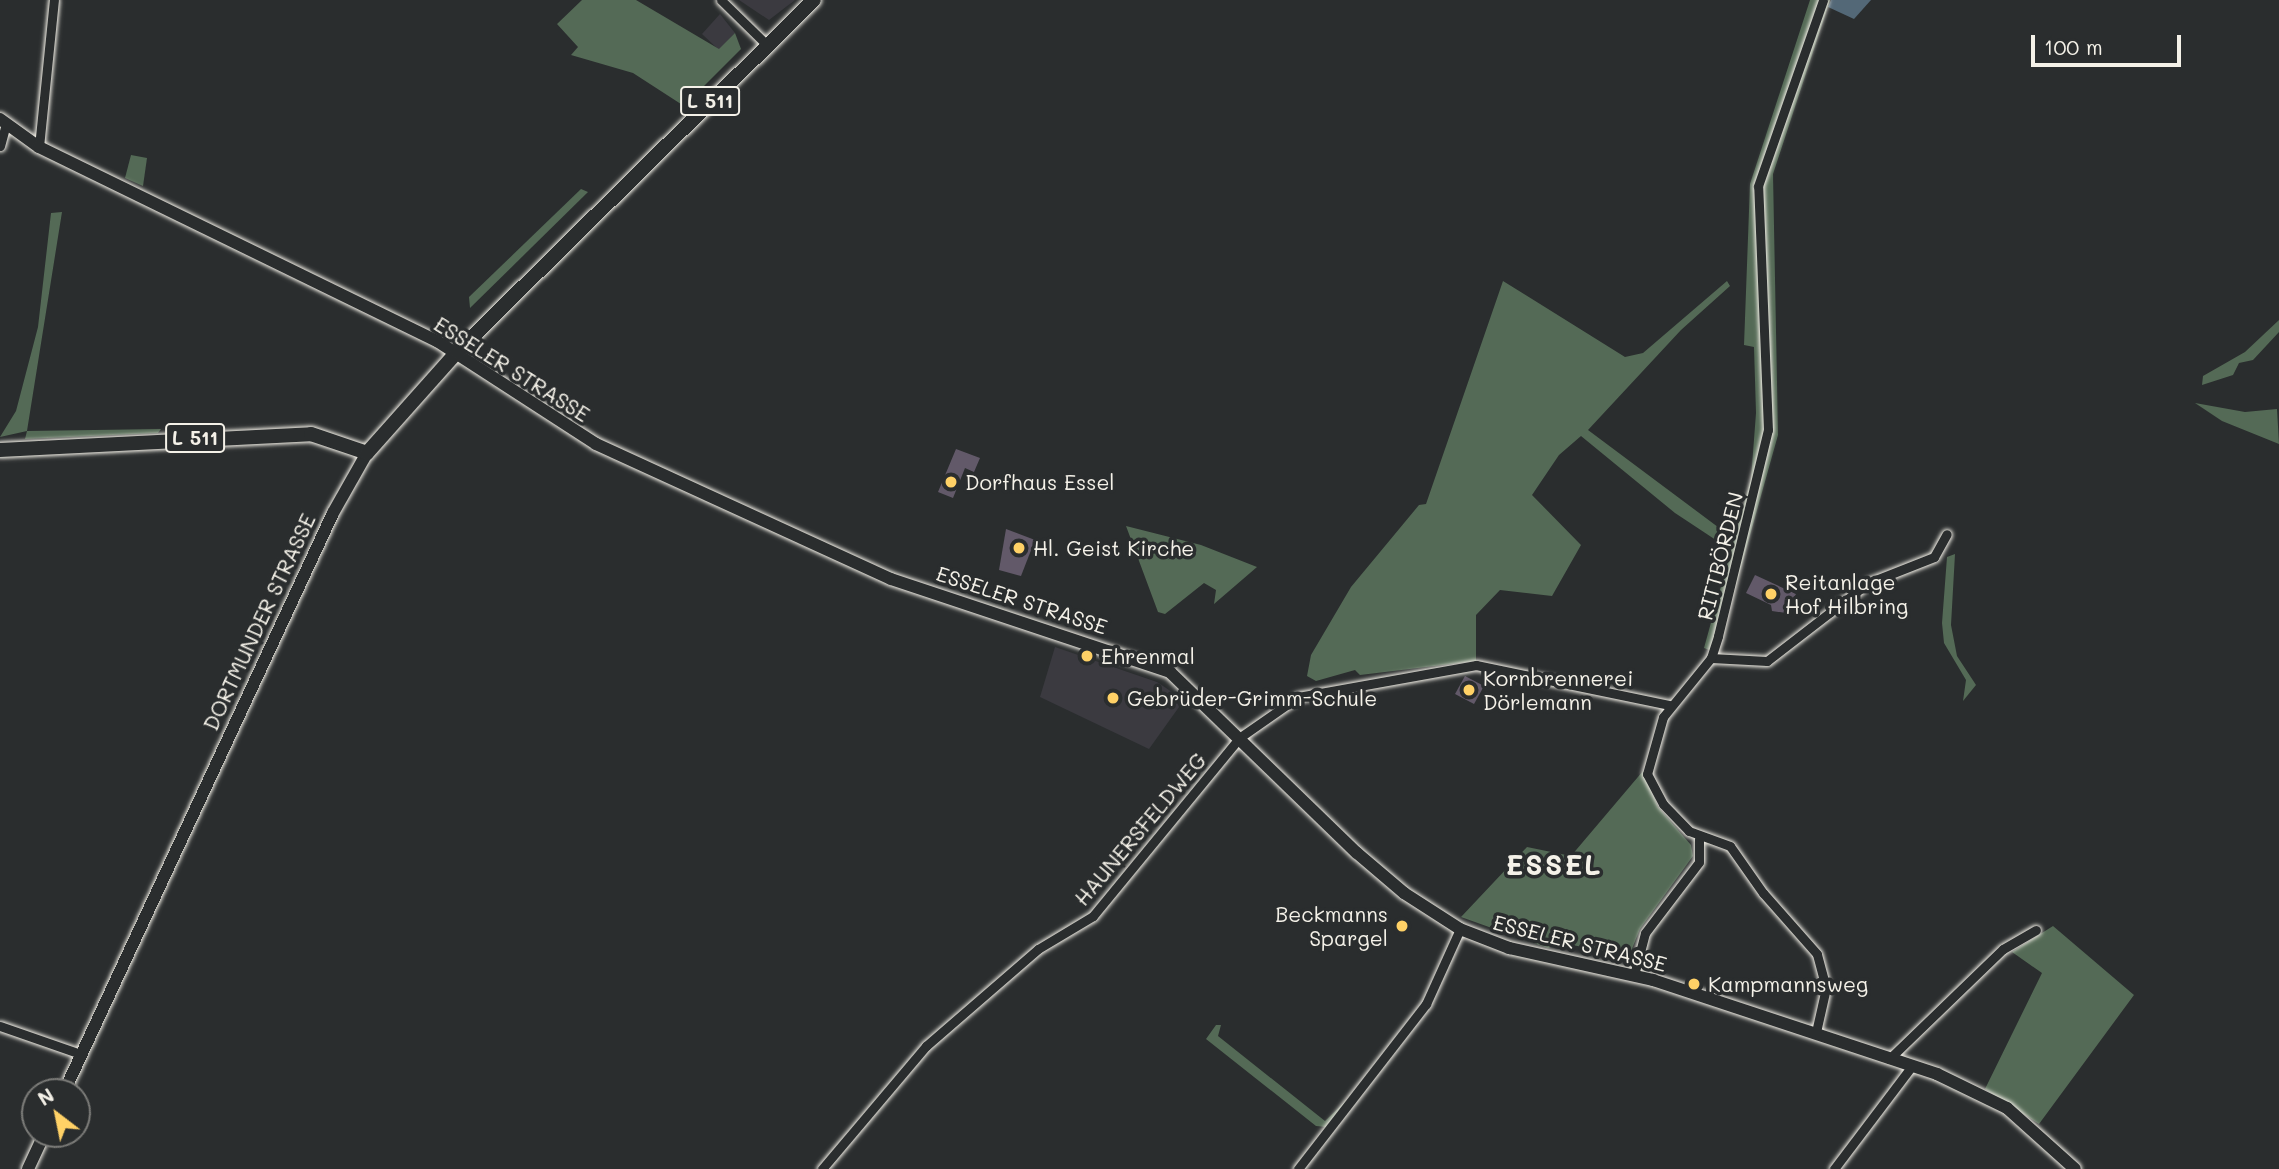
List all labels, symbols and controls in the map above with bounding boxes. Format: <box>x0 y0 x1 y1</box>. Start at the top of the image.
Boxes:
scale bar <box>2034 21 2184 65</box>
text: 100 m <box>2044 33 2103 60</box>
road number: L 511 <box>678 86 742 116</box>
street label: ESSELER STRASSE <box>430 311 594 427</box>
road number: L 511 <box>164 422 227 453</box>
place label: Dorfhaus Essel <box>965 469 1115 495</box>
marker: Dorfhaus Essel <box>943 474 959 490</box>
street label: RITTBÖRDEN <box>1692 489 1748 623</box>
street label: DORTMUNDER STRASSE <box>198 510 320 734</box>
place label: Hl. Geist Kirche <box>1033 535 1194 561</box>
marker: Hl. Geist Kirche <box>1011 540 1027 556</box>
street label: ESSELER STRASSE <box>933 560 1111 640</box>
place label: Reitanlage Hof Hilbring <box>1785 569 1908 619</box>
marker: Reitanlage Hof Hilbring <box>1763 586 1779 602</box>
place label: Ehrenmal <box>1101 643 1195 669</box>
marker: Ehrenmal <box>1079 648 1095 664</box>
place label: Kornbrennerei Dörlemann <box>1483 665 1634 715</box>
marker: Kornbrennerei Dörlemann <box>1461 682 1477 698</box>
place label: Gebrüder-Grimm-Schule <box>1127 685 1377 711</box>
marker: Gebrüder-Grimm-Schule <box>1105 690 1121 706</box>
street label: HAUNERSFELDWEG <box>1069 748 1211 910</box>
district label: ESSEL <box>1506 847 1602 881</box>
place label: Beckmanns Spargel <box>1275 901 1388 951</box>
street label: ESSELER STRASSE <box>1491 909 1669 977</box>
marker: Beckmanns Spargel <box>1394 918 1410 934</box>
place label: Kampmannsweg <box>1708 971 1868 997</box>
marker: Kampmannsweg <box>1686 976 1702 992</box>
north arrow <box>21 1078 91 1148</box>
text: N <box>33 1082 58 1111</box>

